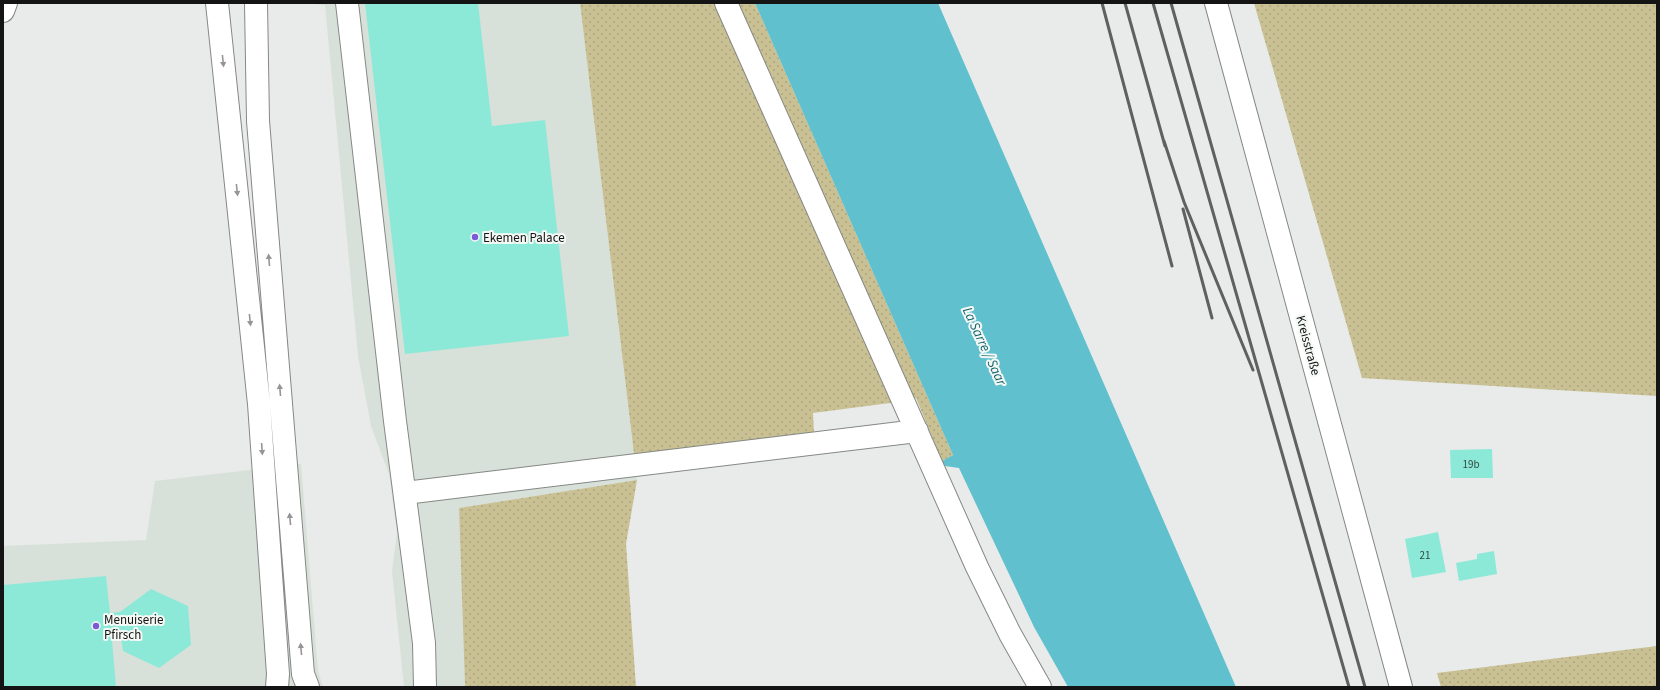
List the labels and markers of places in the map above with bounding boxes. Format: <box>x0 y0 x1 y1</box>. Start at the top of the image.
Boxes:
place label: Ekemen Palace <box>483 229 565 247</box>
marker: Ekemen Palace <box>470 232 480 242</box>
place label: Menuiserie Pfirsch <box>104 611 163 644</box>
marker: Menuiserie Pfirsch <box>91 621 101 631</box>

